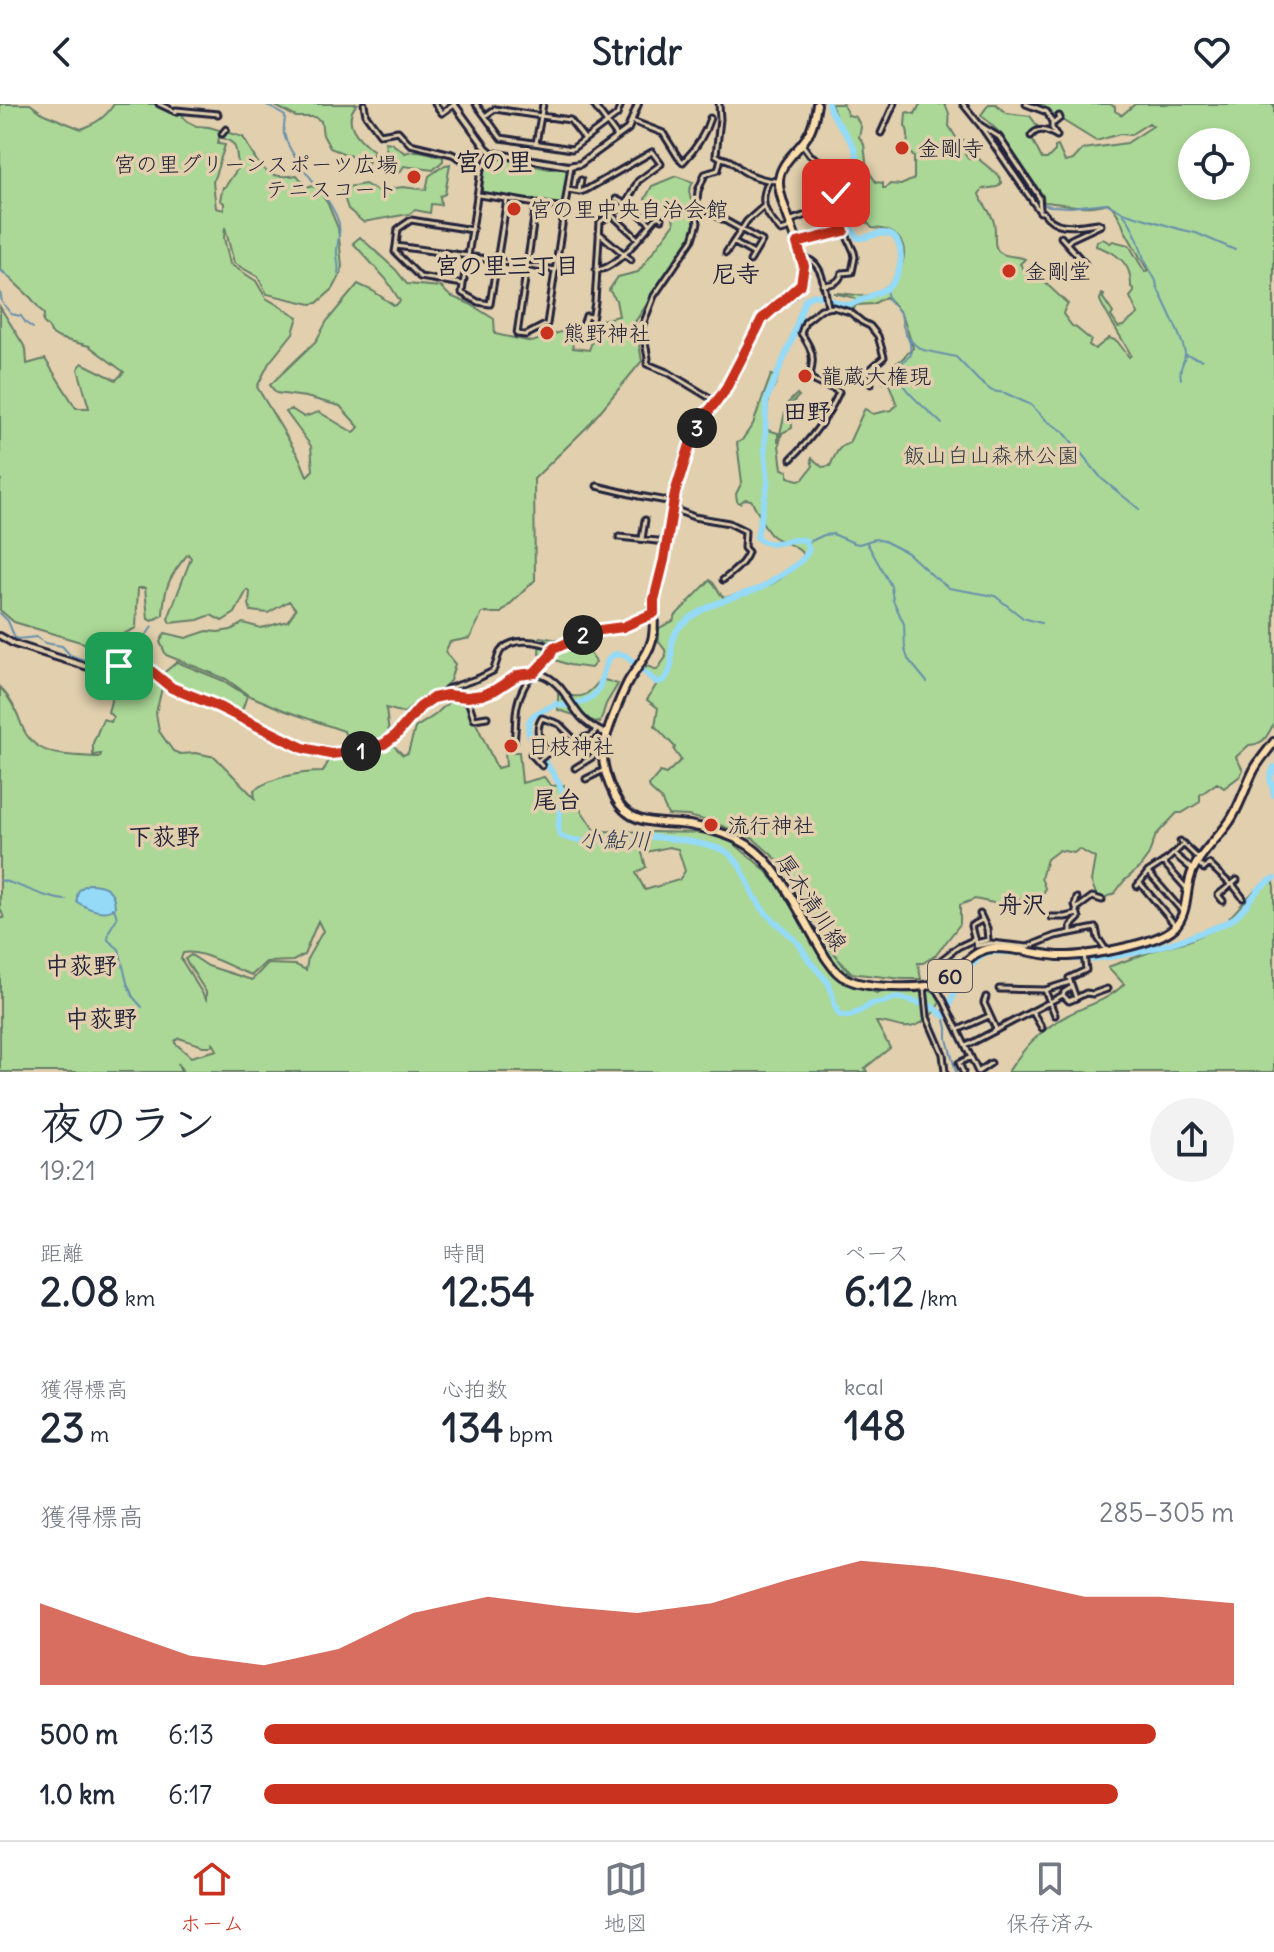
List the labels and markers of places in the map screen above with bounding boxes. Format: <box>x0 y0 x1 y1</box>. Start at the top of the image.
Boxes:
place label: 金剛寺 <box>918 134 984 162</box>
marker: 金剛寺 <box>893 139 911 157</box>
place label: 宮の里グリーンスポーツ広場 テニスコート <box>114 150 398 203</box>
pin <box>802 159 870 227</box>
marker: 宮の里グリーンスポーツ広場 テニスコート <box>405 168 423 186</box>
place label: 宮の里中央自治会館 <box>530 195 728 223</box>
marker: 宮の里中央自治会館 <box>505 200 523 218</box>
place label: 金剛堂 <box>1025 257 1091 285</box>
marker: 金剛堂 <box>1000 262 1018 280</box>
place label: 熊野神社 <box>563 319 651 347</box>
marker: 熊野神社 <box>538 324 556 342</box>
place label: 龍蔵大権現 <box>821 362 931 390</box>
marker: 龍蔵大権現 <box>796 367 814 385</box>
pin: 3 <box>677 408 717 448</box>
pin: 2 <box>563 615 603 655</box>
pin <box>85 632 153 700</box>
pin: 1 <box>341 731 381 771</box>
place label: 日枝神社 <box>527 732 615 760</box>
marker: 日枝神社 <box>502 737 520 755</box>
place label: 流行神社 <box>727 811 815 839</box>
marker: 流行神社 <box>702 816 720 834</box>

